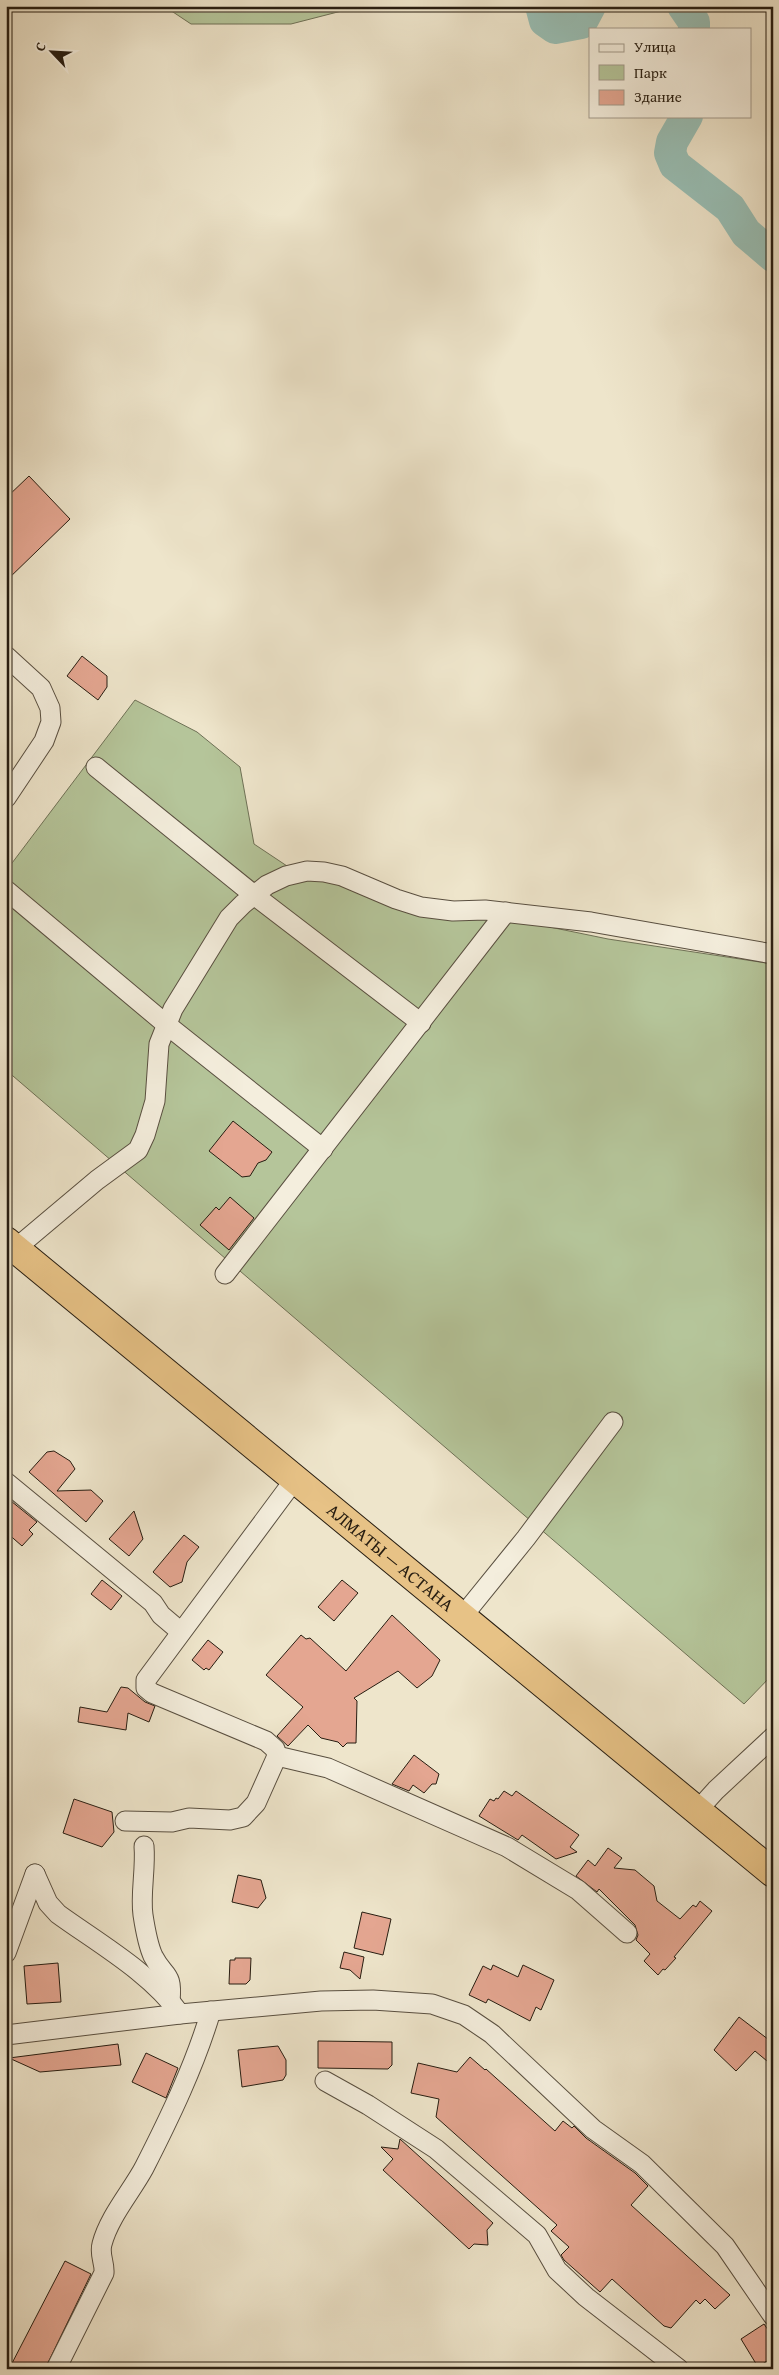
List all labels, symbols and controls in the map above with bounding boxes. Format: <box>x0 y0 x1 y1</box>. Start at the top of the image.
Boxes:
north arrow <box>28 28 78 78</box>
legend <box>589 28 752 118</box>
text: Улица <box>634 36 677 57</box>
text: С <box>29 39 51 54</box>
text: Парк <box>634 62 667 83</box>
text: Здание <box>634 86 682 107</box>
street label: АЛМАТЫ — АСТАНА <box>321 1497 460 1618</box>

